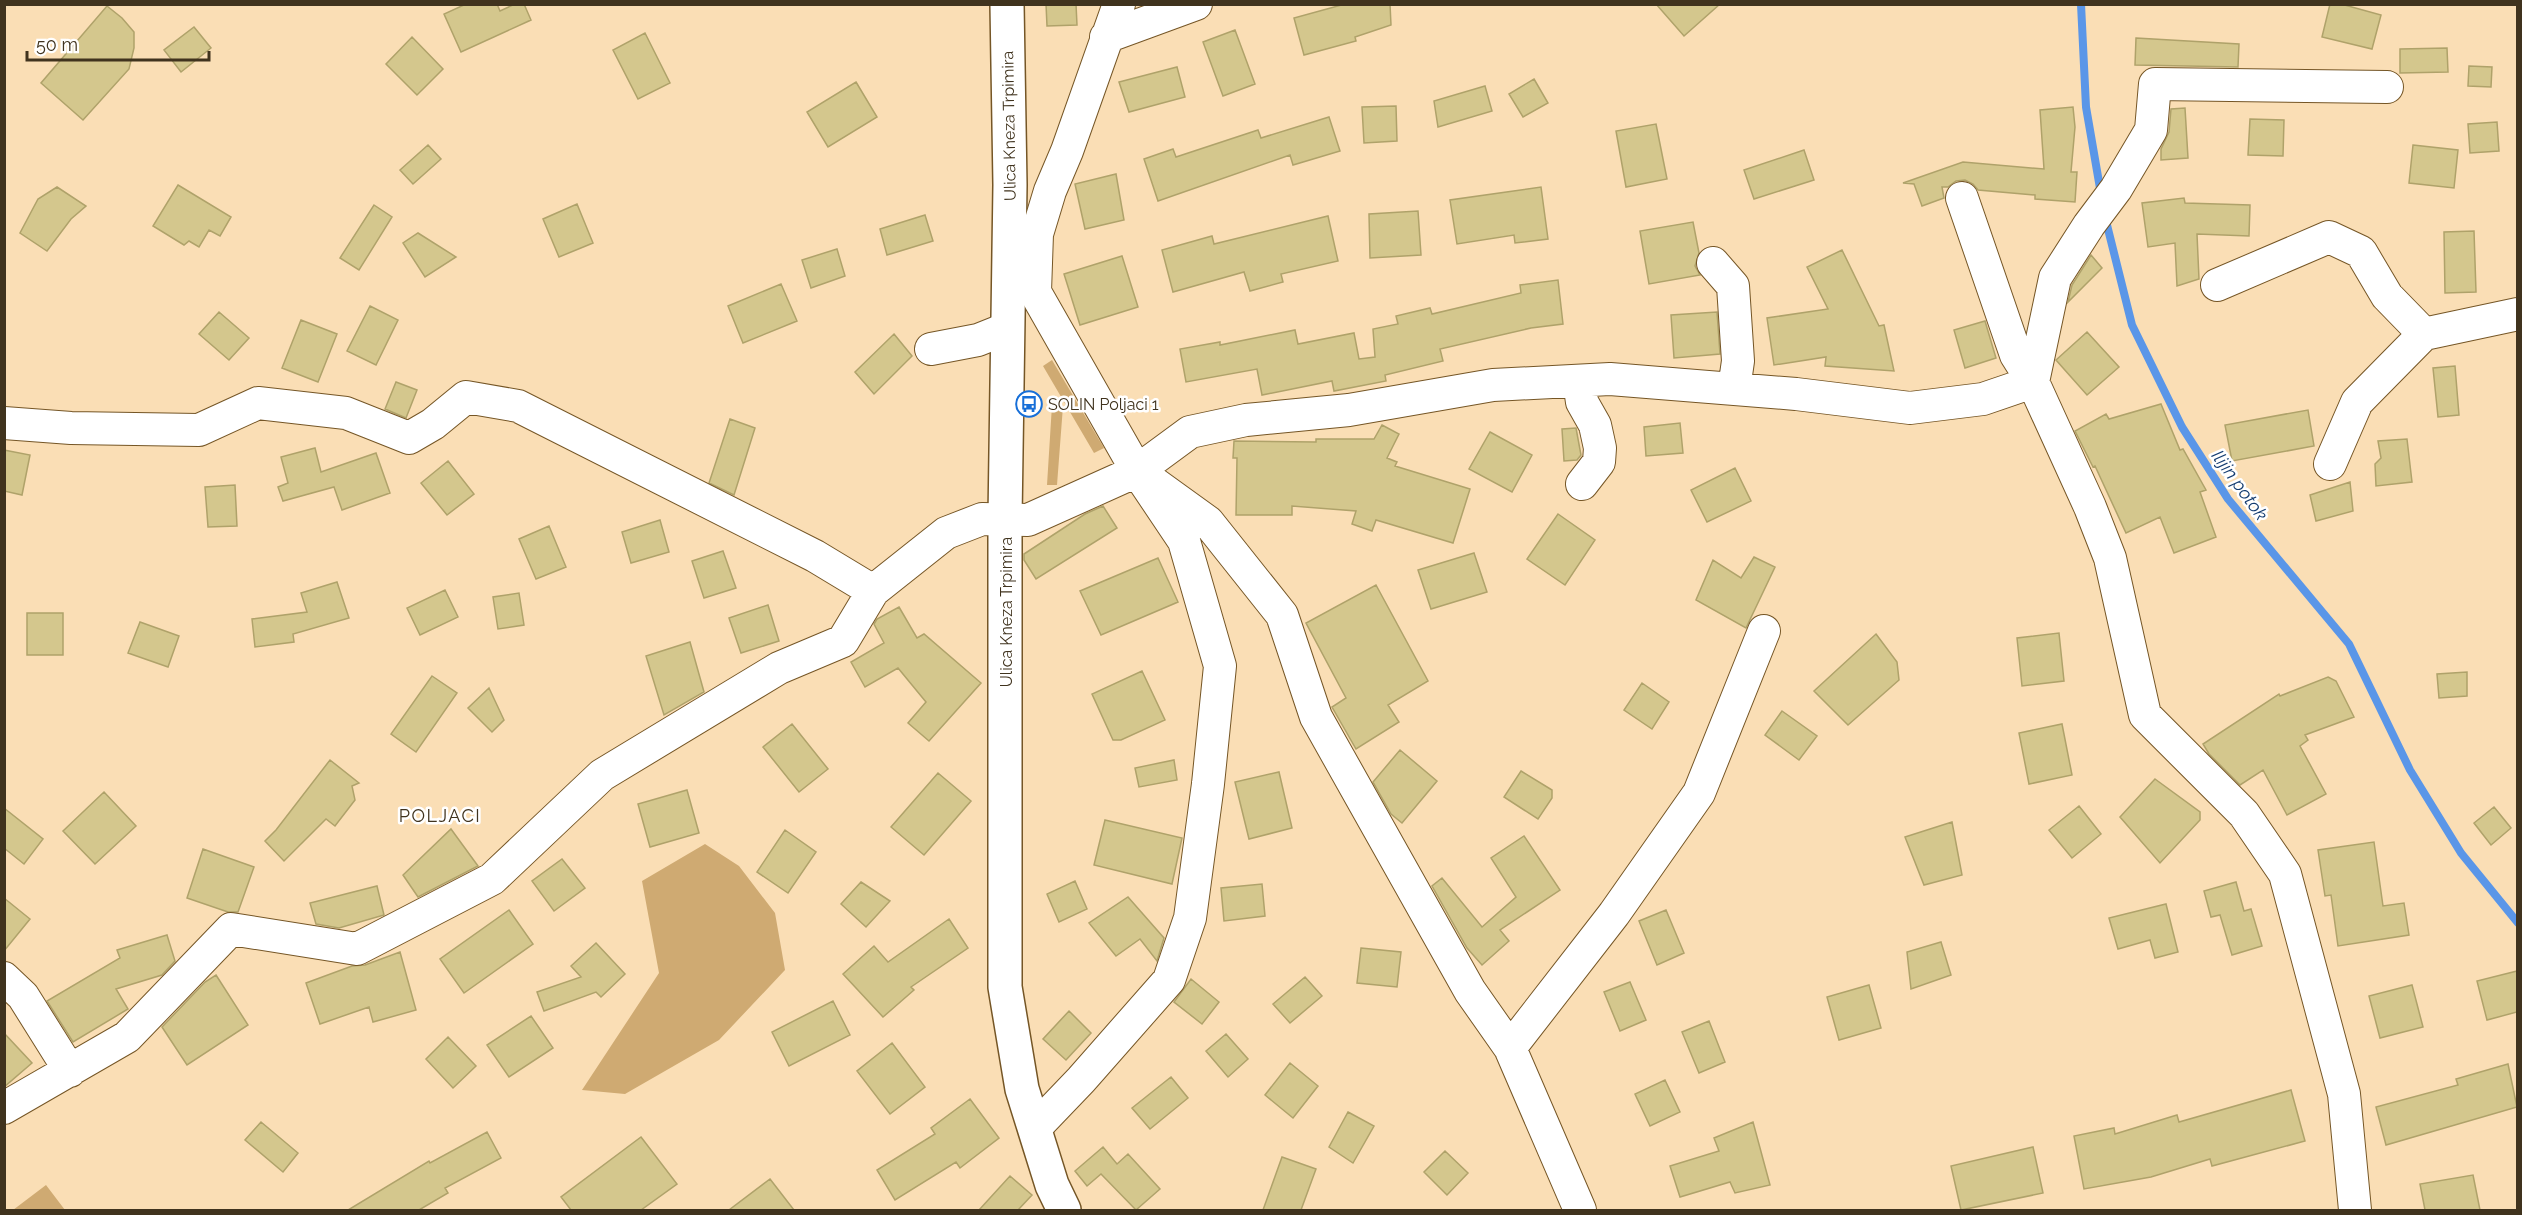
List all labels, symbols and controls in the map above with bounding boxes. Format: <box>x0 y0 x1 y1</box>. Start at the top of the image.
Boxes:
scale bar <box>27 24 208 62</box>
text: 50 m <box>36 34 78 55</box>
street label: Ulica Kneza Trpimira <box>998 51 1020 201</box>
bus stop icon: SOLIN Poljaci 1 <box>1014 389 1044 419</box>
place label: SOLIN Poljaci 1 <box>1048 395 1159 414</box>
water label: Ilijin potok <box>2207 446 2273 525</box>
street label: Ulica Kneza Trpimira <box>997 537 1016 687</box>
district label: POLJACI <box>399 805 481 826</box>

